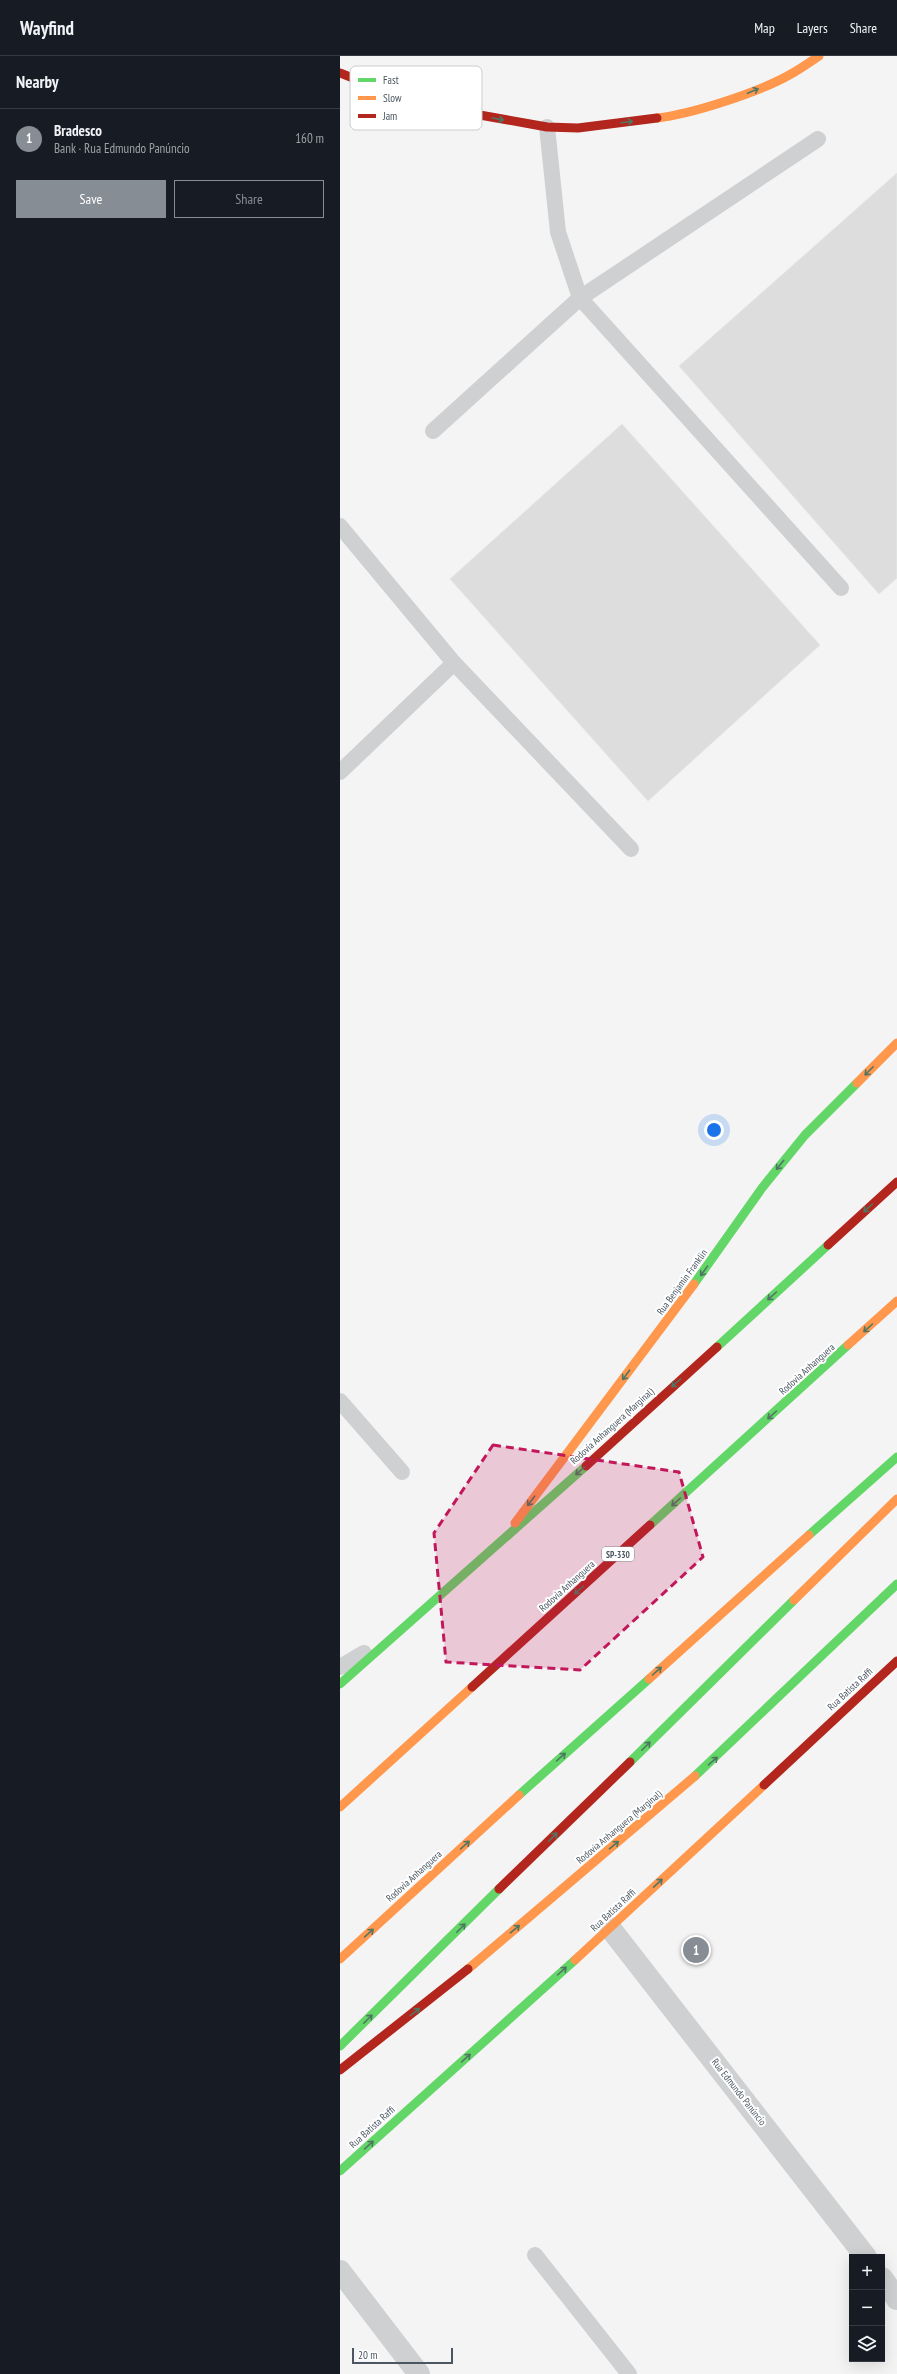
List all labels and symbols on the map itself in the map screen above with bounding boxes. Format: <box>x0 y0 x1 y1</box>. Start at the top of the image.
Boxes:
legend <box>350 66 482 130</box>
text: Fast <box>383 73 399 87</box>
one-way arrow <box>746 87 758 95</box>
text: Slow <box>383 91 402 105</box>
text: Jam <box>382 109 397 123</box>
one-way arrow <box>491 115 504 123</box>
one-way arrow <box>620 118 633 126</box>
one-way arrow <box>864 1066 874 1076</box>
your location <box>704 1120 724 1140</box>
one-way arrow <box>776 1160 785 1170</box>
one-way arrow <box>863 1204 873 1213</box>
street label: Rua Benjamin Franklin <box>654 1247 710 1317</box>
one-way arrow <box>700 1265 708 1276</box>
one-way arrow <box>767 1291 777 1301</box>
one-way arrow <box>863 1323 873 1332</box>
street label: Rodovia Anhanguera <box>776 1341 838 1397</box>
one-way arrow <box>622 1369 630 1380</box>
one-way arrow <box>671 1379 681 1388</box>
street label: Rodovia Anhanguera (Marginal) <box>568 1385 657 1467</box>
one-way arrow <box>767 1410 777 1420</box>
one-way arrow <box>575 1466 585 1476</box>
one-way arrow <box>527 1495 536 1506</box>
one-way arrow <box>670 1498 681 1507</box>
road number: SP-330 <box>602 1547 634 1561</box>
street label: Rodovia Anhanguera <box>536 1558 598 1614</box>
one-way arrow <box>574 1585 585 1594</box>
street label: Rua Batista Raffi <box>825 1665 875 1713</box>
one-way arrow <box>652 1667 662 1676</box>
one-way arrow <box>641 1741 651 1751</box>
one-way arrow <box>555 1753 566 1762</box>
one-way arrow <box>708 1756 719 1765</box>
street label: Rodovia Anhanguera (Marginal) <box>574 1787 665 1867</box>
one-way arrow <box>548 1832 558 1842</box>
one-way arrow <box>459 1841 470 1850</box>
one-way arrow <box>609 1841 620 1850</box>
street label: Rodovia Anhanguera <box>383 1848 445 1904</box>
one-way arrow <box>653 1878 663 1888</box>
street label: Rua Batista Raffi <box>588 1886 638 1934</box>
one-way arrow <box>456 1923 466 1933</box>
one-way arrow <box>510 1925 521 1934</box>
one-way arrow <box>364 1928 374 1938</box>
pin: 1 <box>683 1935 709 1965</box>
one-way arrow <box>557 1966 567 1975</box>
one-way arrow <box>409 2007 420 2016</box>
one-way arrow <box>363 2014 373 2024</box>
one-way arrow <box>460 2053 471 2062</box>
street label: Rua Edmundo Panúncio <box>709 2056 769 2128</box>
street label: Rua Batista Raffi <box>347 2103 397 2151</box>
one-way arrow <box>364 2140 374 2149</box>
scale bar <box>352 2346 453 2365</box>

